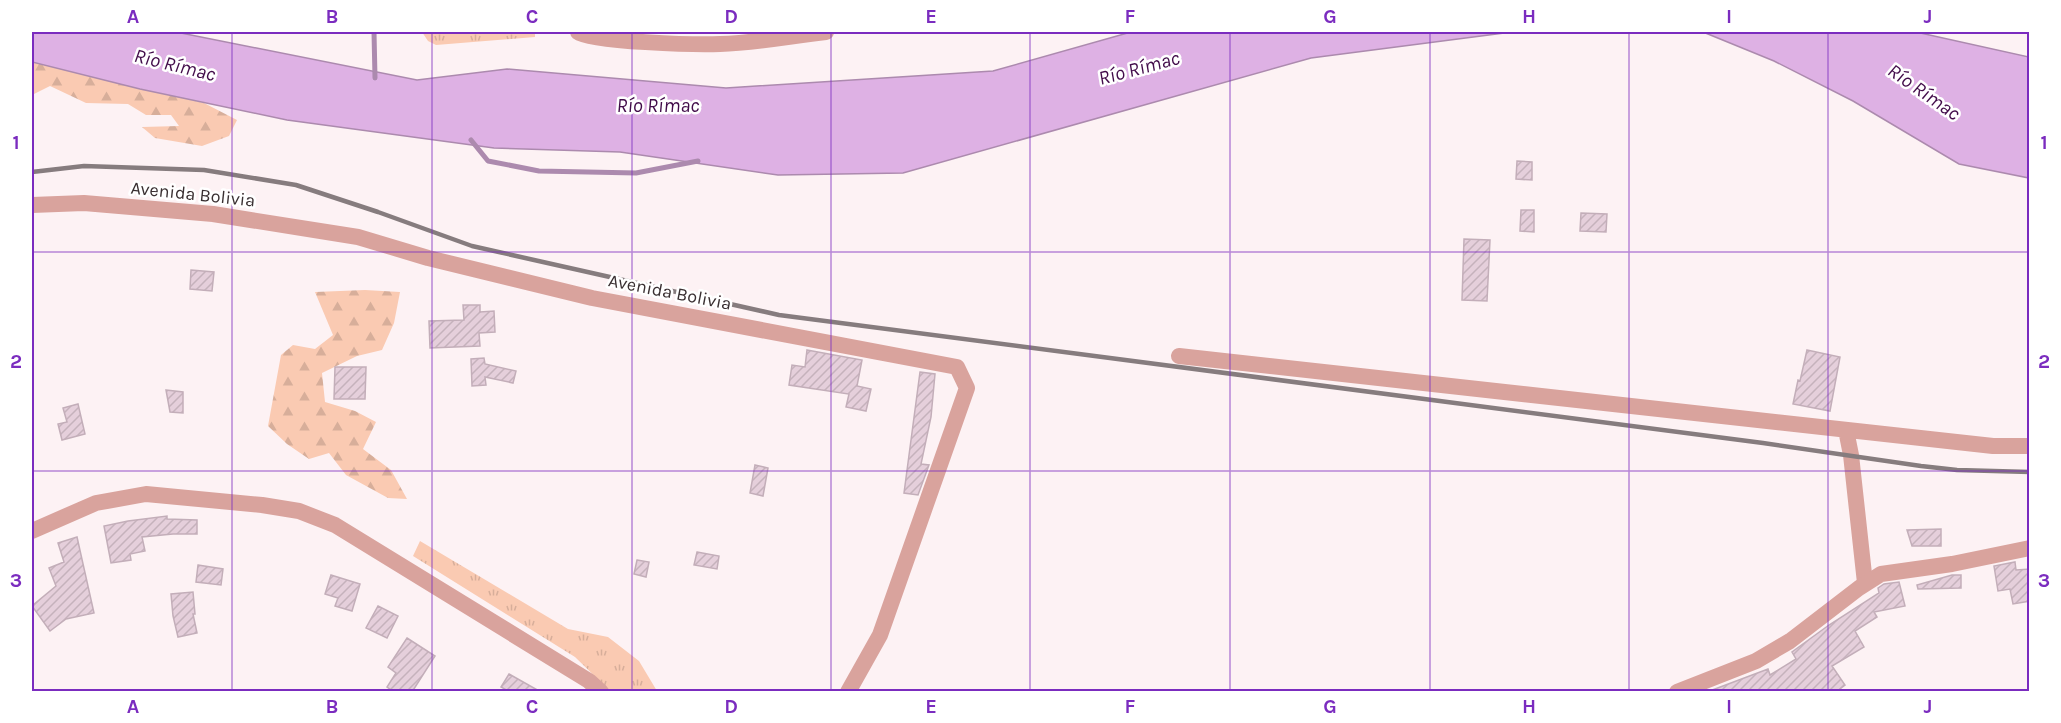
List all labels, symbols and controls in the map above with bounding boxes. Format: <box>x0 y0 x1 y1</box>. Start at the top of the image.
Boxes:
text: A <box>127 5 140 28</box>
text: B <box>326 5 338 28</box>
text: C <box>526 5 538 28</box>
text: D <box>724 5 738 28</box>
text: E <box>925 5 937 28</box>
text: F <box>1125 5 1136 28</box>
text: G <box>1323 5 1337 28</box>
text: H <box>1522 5 1536 28</box>
text: I <box>1726 5 1732 28</box>
text: J <box>1924 5 1932 28</box>
water label: Río Rímac <box>132 44 218 86</box>
water label: Río Rímac <box>1096 46 1182 90</box>
water label: Río Rímac <box>1883 59 1965 125</box>
water label: Río Rímac <box>616 94 700 117</box>
text: 1 <box>12 131 20 154</box>
text: 1 <box>2040 131 2048 154</box>
street label: Avenida Bolivia <box>130 177 256 211</box>
street label: Avenida Bolivia <box>607 269 733 315</box>
text: 2 <box>10 350 22 373</box>
text: 2 <box>2038 350 2050 373</box>
text: 3 <box>10 569 22 592</box>
text: 3 <box>2038 569 2050 592</box>
text: A <box>127 695 140 718</box>
text: B <box>326 695 338 718</box>
text: C <box>526 695 538 718</box>
text: D <box>724 695 738 718</box>
text: E <box>925 695 937 718</box>
text: F <box>1125 695 1136 718</box>
text: G <box>1323 695 1337 718</box>
text: H <box>1522 695 1536 718</box>
text: I <box>1726 695 1732 718</box>
text: J <box>1924 695 1932 718</box>

